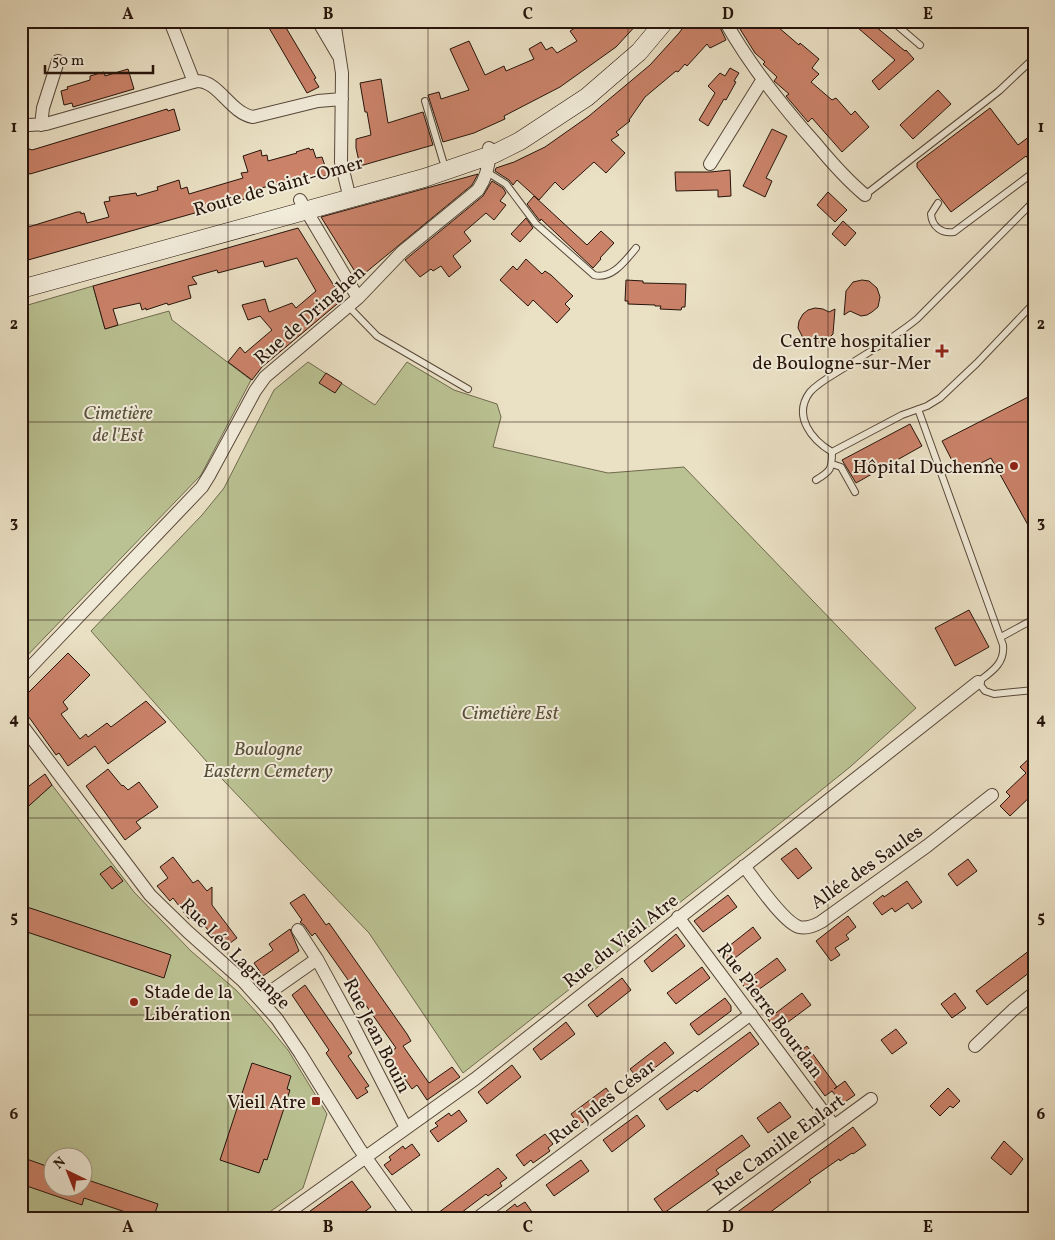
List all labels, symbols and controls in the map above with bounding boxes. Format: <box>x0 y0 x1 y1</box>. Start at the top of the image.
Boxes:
text: A <box>122 4 134 26</box>
text: B <box>323 4 334 26</box>
text: C <box>523 4 533 26</box>
text: D <box>722 4 734 26</box>
text: E <box>923 4 933 26</box>
scale bar <box>45 42 152 74</box>
text: 50 m <box>52 51 84 72</box>
text: 1 <box>11 117 17 139</box>
text: 1 <box>1038 117 1044 139</box>
street label: Route de Saint-Omer <box>191 150 367 224</box>
street label: Rue de Dringhen <box>249 260 372 371</box>
text: 2 <box>10 314 18 336</box>
text: 2 <box>1037 314 1045 336</box>
place label: Centre hospitalier de Boulogne-sur-Mer <box>752 329 931 377</box>
marker: Centre hospitalier de Boulogne-sur-Mer <box>935 344 949 358</box>
park label: Cimetière de l'Est <box>83 401 153 449</box>
place label: Hôpital Duchenne <box>853 455 1004 481</box>
marker: Hôpital Duchenne <box>1008 460 1020 472</box>
text: 3 <box>10 512 18 534</box>
text: 3 <box>1037 512 1045 534</box>
park label: Cimetière Est <box>461 701 559 727</box>
text: 4 <box>9 709 19 731</box>
text: 4 <box>1036 709 1046 731</box>
park label: Boulogne Eastern Cemetery <box>203 737 333 785</box>
street label: Allée des Saules <box>806 819 929 916</box>
street label: Rue du Vieil Atre <box>558 888 684 995</box>
street label: Rue Léo Lagrange <box>173 893 296 1016</box>
text: 5 <box>10 907 18 929</box>
text: 5 <box>1037 907 1045 929</box>
street label: Rue Pierre Bourdan <box>710 938 829 1084</box>
street label: Rue Jean Bouin <box>336 974 416 1098</box>
place label: Stade de la Libération <box>144 980 233 1028</box>
marker: Stade de la Libération <box>128 996 140 1008</box>
street label: Rue Jules César <box>545 1054 662 1151</box>
street label: Rue Camille Enlart <box>708 1089 851 1202</box>
place label: Vieil Atre <box>227 1090 306 1116</box>
marker: Vieil Atre <box>310 1095 322 1107</box>
text: 6 <box>10 1104 19 1126</box>
text: 6 <box>1037 1104 1046 1126</box>
north arrow <box>42 1148 92 1198</box>
text: N <box>50 1153 70 1174</box>
text: A <box>122 1217 134 1239</box>
text: B <box>323 1217 334 1239</box>
text: C <box>523 1217 533 1239</box>
text: D <box>722 1217 734 1239</box>
text: E <box>923 1217 933 1239</box>

